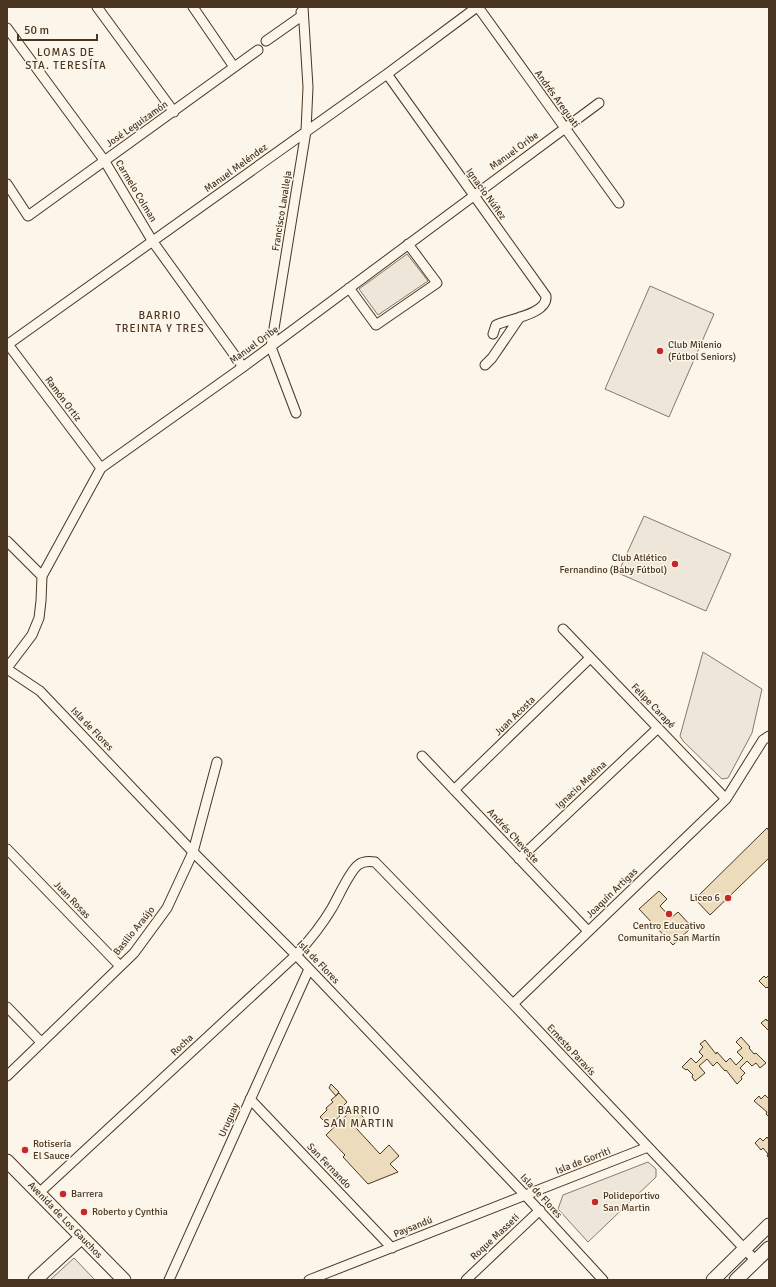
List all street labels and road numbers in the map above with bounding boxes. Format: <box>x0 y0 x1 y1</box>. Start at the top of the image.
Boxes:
street label: Andrés Areguatí <box>532 68 582 130</box>
street label: José Leguizamón <box>104 98 170 150</box>
street label: Manuel Oribe <box>487 129 541 173</box>
street label: Manuel Meléndez <box>202 141 270 195</box>
street label: Carmelo Colman <box>113 158 159 224</box>
street label: Ignacio Núñez <box>463 166 509 223</box>
street label: Francisco Lavalleja <box>270 170 294 252</box>
street label: Manuel Oribe <box>227 323 281 367</box>
street label: Ramón Ortiz <box>42 374 84 424</box>
street label: Felipe Carapé <box>629 681 677 731</box>
street label: Juan Acosta <box>492 694 538 738</box>
street label: Isla de Flores <box>68 705 116 754</box>
street label: Ignacio Medina <box>553 758 609 812</box>
street label: Andrés Cheveste <box>485 806 541 866</box>
street label: Joaquín Artigas <box>584 865 641 921</box>
street label: Juan Rosas <box>51 879 93 922</box>
street label: Basilio Araújo <box>111 904 157 958</box>
street label: Isla de Flores <box>294 938 342 987</box>
street label: Ernesto Paravís <box>544 1022 598 1079</box>
street label: Rocha <box>168 1032 196 1058</box>
street label: Uruguay <box>216 1101 242 1139</box>
street label: San Fernando <box>304 1141 354 1191</box>
street label: Isla de Gorriti <box>554 1145 612 1177</box>
street label: Isla de Flores <box>517 1171 565 1221</box>
street label: Avenida de Los Gauchos <box>25 1179 105 1261</box>
street label: Roque Masseti <box>468 1211 522 1263</box>
street label: Paysandú <box>392 1214 434 1240</box>

